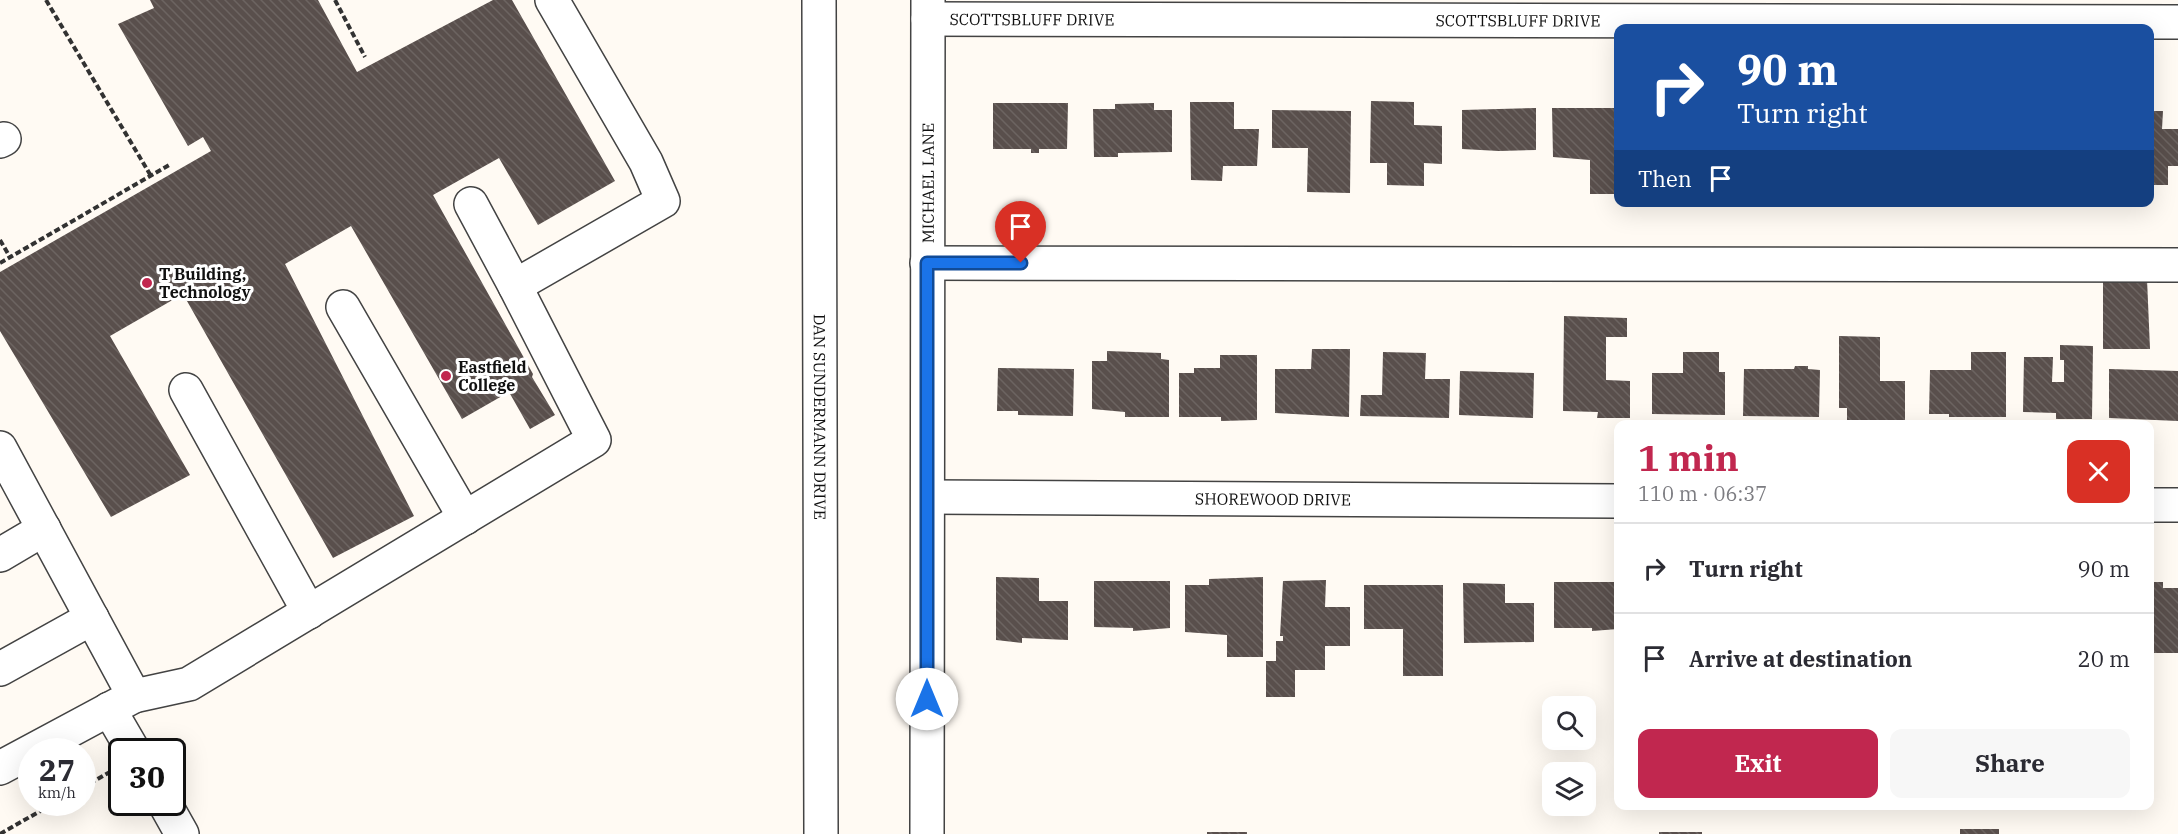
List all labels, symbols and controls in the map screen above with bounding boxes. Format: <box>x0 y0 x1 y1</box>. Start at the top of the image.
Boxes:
street label: SCOTTSBLUFF DRIVE <box>949 9 1115 29</box>
street label: SCOTTSBLUFF DRIVE <box>1435 10 1601 31</box>
text: 90 m <box>1737 42 1838 97</box>
icon: right <box>1638 48 1716 126</box>
text: Turn right <box>1737 95 1868 130</box>
street label: MICHAEL LANE <box>918 123 938 243</box>
icon: arrive <box>1704 162 1737 195</box>
text: Then <box>1638 164 1692 193</box>
pin <box>995 201 1046 263</box>
icon: arrive <box>1004 210 1037 243</box>
place label: T Building, Technology <box>159 264 252 302</box>
marker: T Building, Technology <box>140 276 154 290</box>
street label: DAN SUNDERMANN DRIVE <box>810 314 830 520</box>
place label: Eastfield College <box>458 357 527 395</box>
marker: Eastfield College <box>439 369 453 383</box>
text: 1 min <box>1638 434 1739 481</box>
button: close <box>2067 440 2130 503</box>
text: 110 m · 06:37 <box>1638 480 1767 507</box>
street label: SHOREWOOD DRIVE <box>1195 489 1351 509</box>
icon: right <box>1638 552 1671 585</box>
text: Turn right <box>1689 554 1803 583</box>
text: 90 m <box>2078 554 2130 583</box>
icon: arrive <box>1638 642 1671 675</box>
text: Arrive at destination <box>1689 644 1912 673</box>
text: 20 m <box>2078 644 2130 673</box>
position arrow <box>895 667 959 731</box>
map controls <box>1542 696 1596 816</box>
button: search <box>1542 696 1596 750</box>
button: Exit <box>1638 729 1878 798</box>
button: Share <box>1890 729 2130 798</box>
speed limit sign: 30 <box>108 738 186 816</box>
text: 27 <box>39 750 75 789</box>
button: layers <box>1542 762 1596 816</box>
text: km/h <box>38 783 76 802</box>

